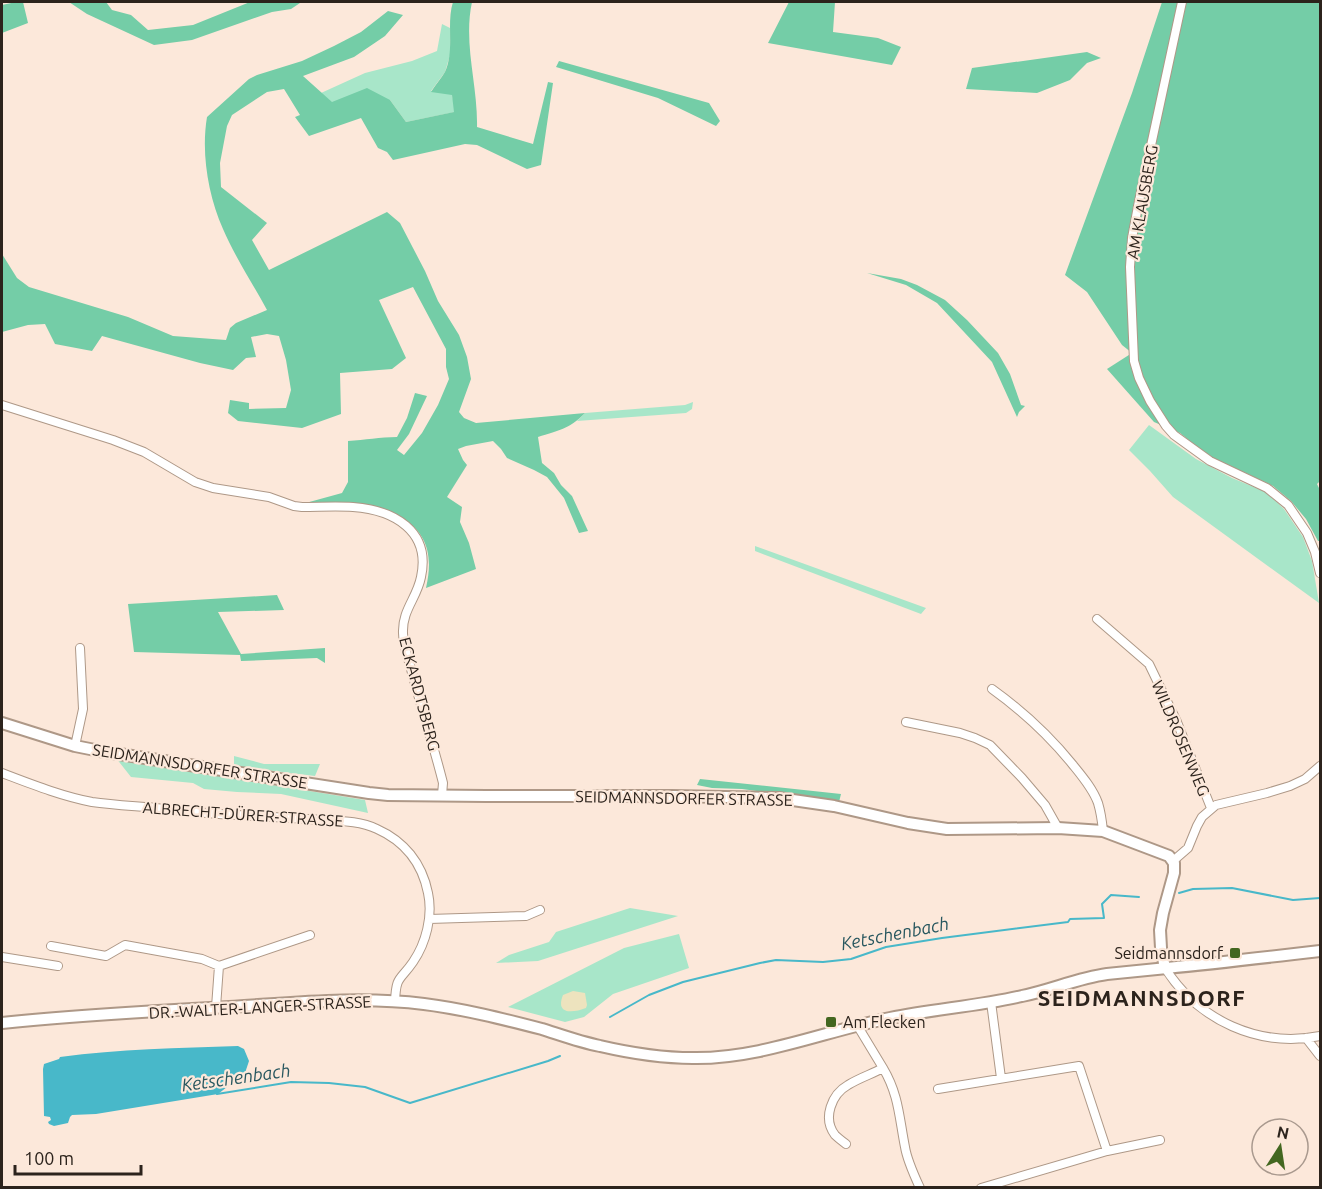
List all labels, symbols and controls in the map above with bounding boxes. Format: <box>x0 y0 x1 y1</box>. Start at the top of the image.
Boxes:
street label: AM KLAUSBERG <box>1123 144 1161 260</box>
street label: ECKARDTSBERG <box>396 635 444 753</box>
street label: WILDROSENWEG <box>1149 678 1213 798</box>
street label: SEIDMANNSDORFER STRASSE <box>91 740 309 792</box>
street label: SEIDMANNSDORFER STRASSE <box>575 787 793 809</box>
street label: ALBRECHT-DÜRER-STRASSE <box>142 798 344 830</box>
water label: Ketschenbach <box>839 913 951 953</box>
place label: Seidmannsdorf <box>1114 944 1224 962</box>
marker: Seidmannsdorf <box>1228 946 1242 960</box>
district label: SEIDMANNSDORF <box>1038 985 1246 1010</box>
street label: DR.-WALTER-LANGER-STRASSE <box>148 992 372 1022</box>
place label: Am Flecken <box>843 1013 926 1031</box>
marker: Am Flecken <box>824 1015 838 1029</box>
water label: Ketschenbach <box>180 1059 292 1095</box>
north arrow <box>1250 1117 1310 1177</box>
text: N <box>1275 1122 1291 1142</box>
scale bar <box>15 1138 141 1176</box>
text: 100 m <box>24 1148 74 1168</box>

